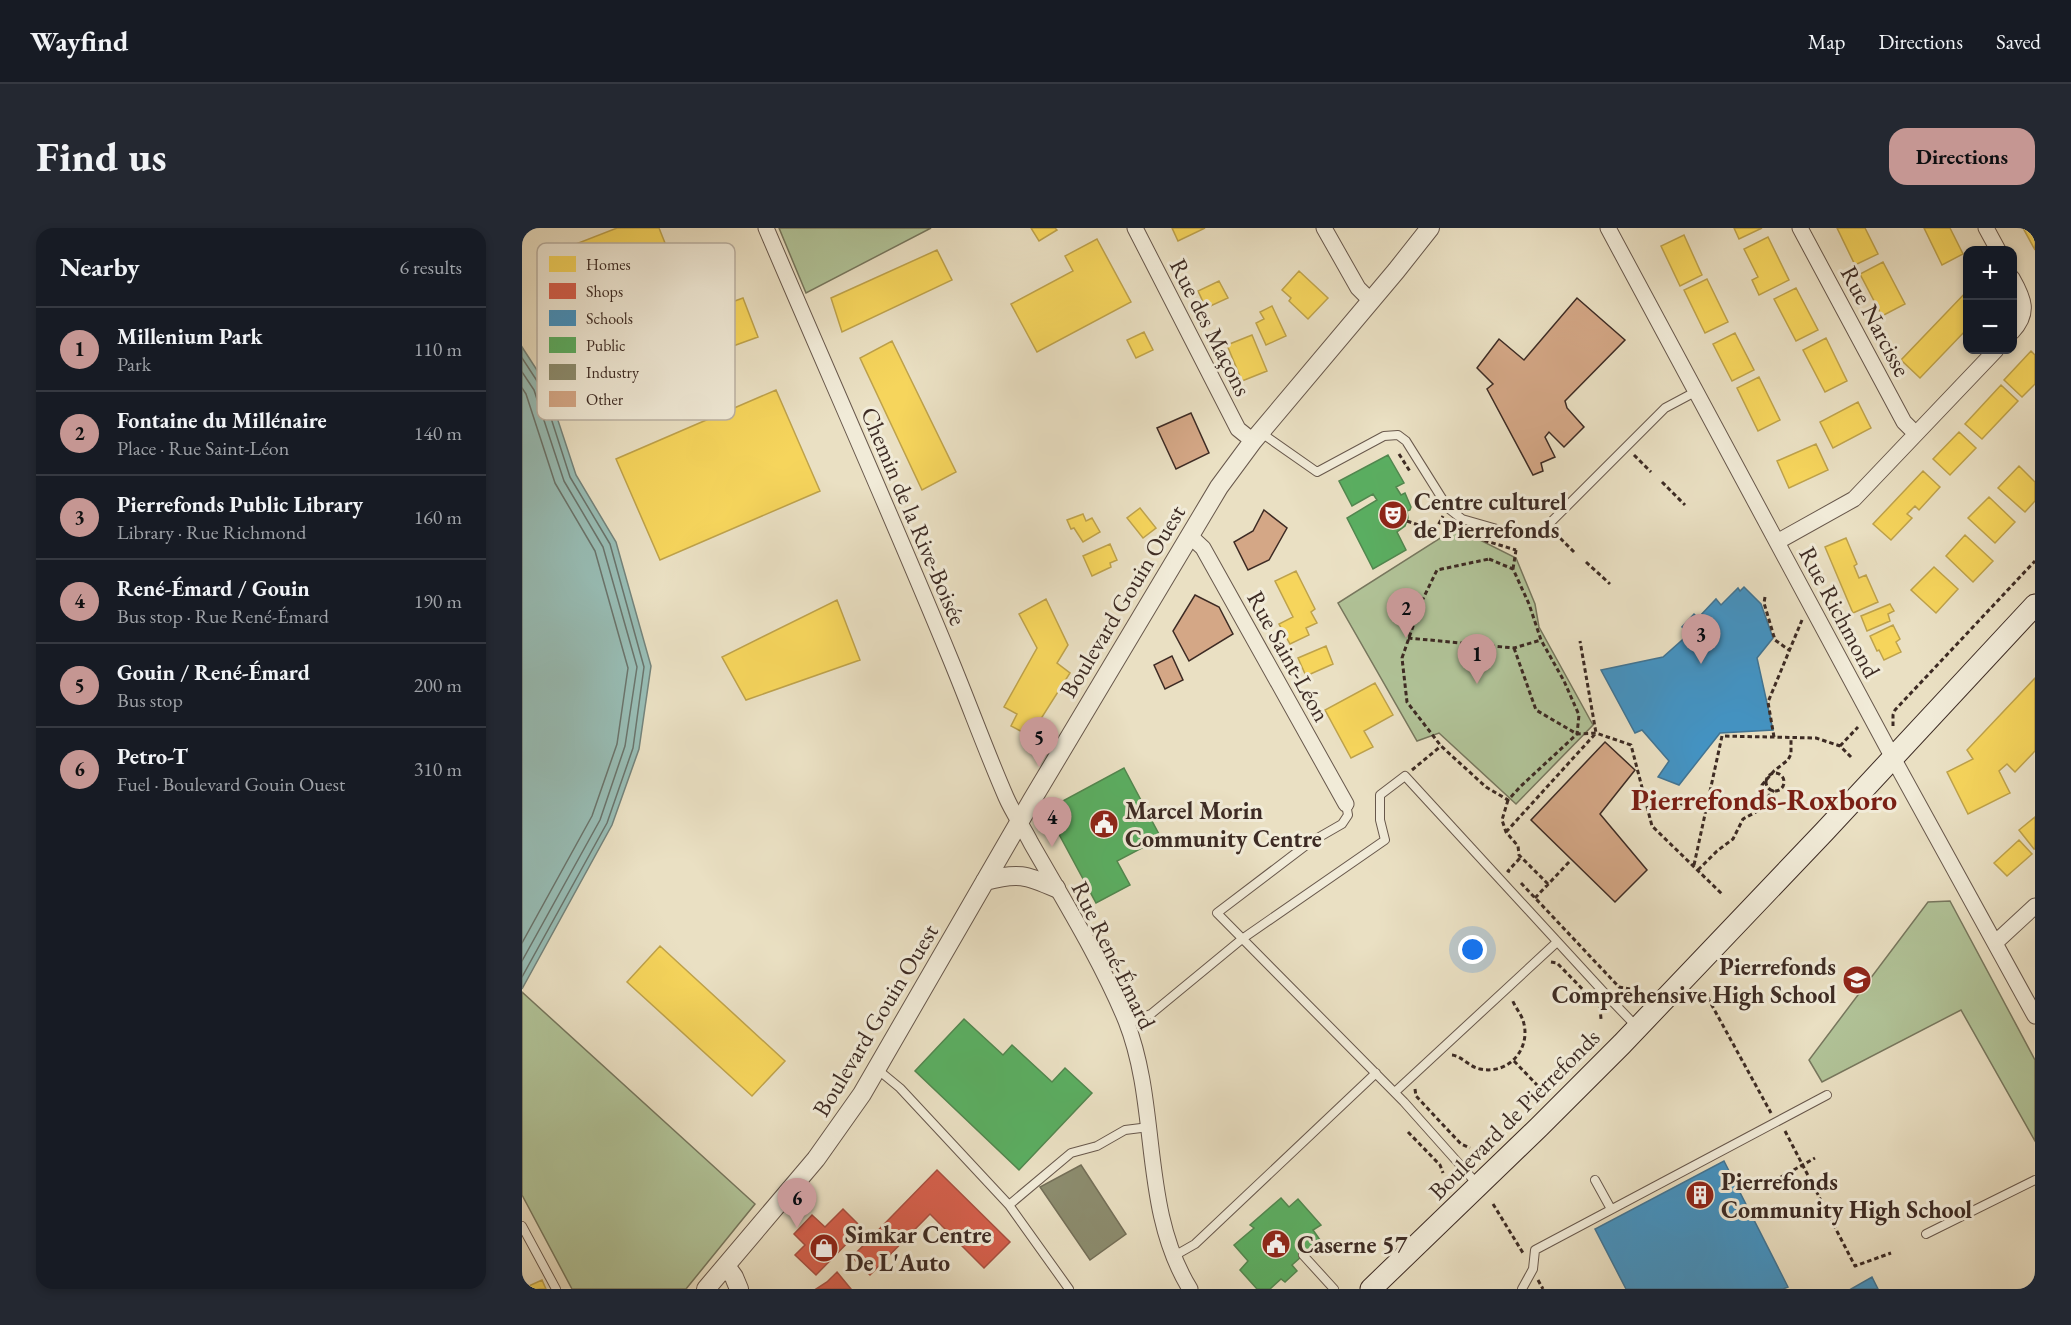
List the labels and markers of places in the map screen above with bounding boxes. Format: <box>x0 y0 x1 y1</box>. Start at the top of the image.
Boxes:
place label: Centre culturel de Pierrefonds <box>1414 486 1567 545</box>
theatre icon: Centre culturel de Pierrefonds <box>1377 499 1409 531</box>
pin: 2 <box>1386 588 1426 638</box>
pin: 3 <box>1682 614 1720 664</box>
pin: 1 <box>1458 634 1496 684</box>
pin: 5 <box>1020 718 1058 767</box>
place label: Marcel Morin Community Centre <box>1125 795 1322 855</box>
pin: 4 <box>1032 798 1072 847</box>
public building icon: Marcel Morin Community Centre <box>1088 808 1120 840</box>
place label: Pierrefonds Comprehensive High School <box>1552 951 1836 1011</box>
school or university icon: Pierrefonds Comprehensive High School <box>1841 964 1873 996</box>
place label: Pierrefonds Community High School <box>1721 1166 1972 1226</box>
pin: 6 <box>778 1178 816 1228</box>
building icon: Pierrefonds Community High School <box>1684 1179 1716 1211</box>
place label: Simkar Centre De L'Auto <box>845 1219 991 1278</box>
public building icon: Caserne 57 <box>1260 1228 1292 1260</box>
place label: Caserne 57 <box>1297 1229 1408 1260</box>
shop icon: Simkar Centre De L'Auto <box>808 1232 840 1264</box>

